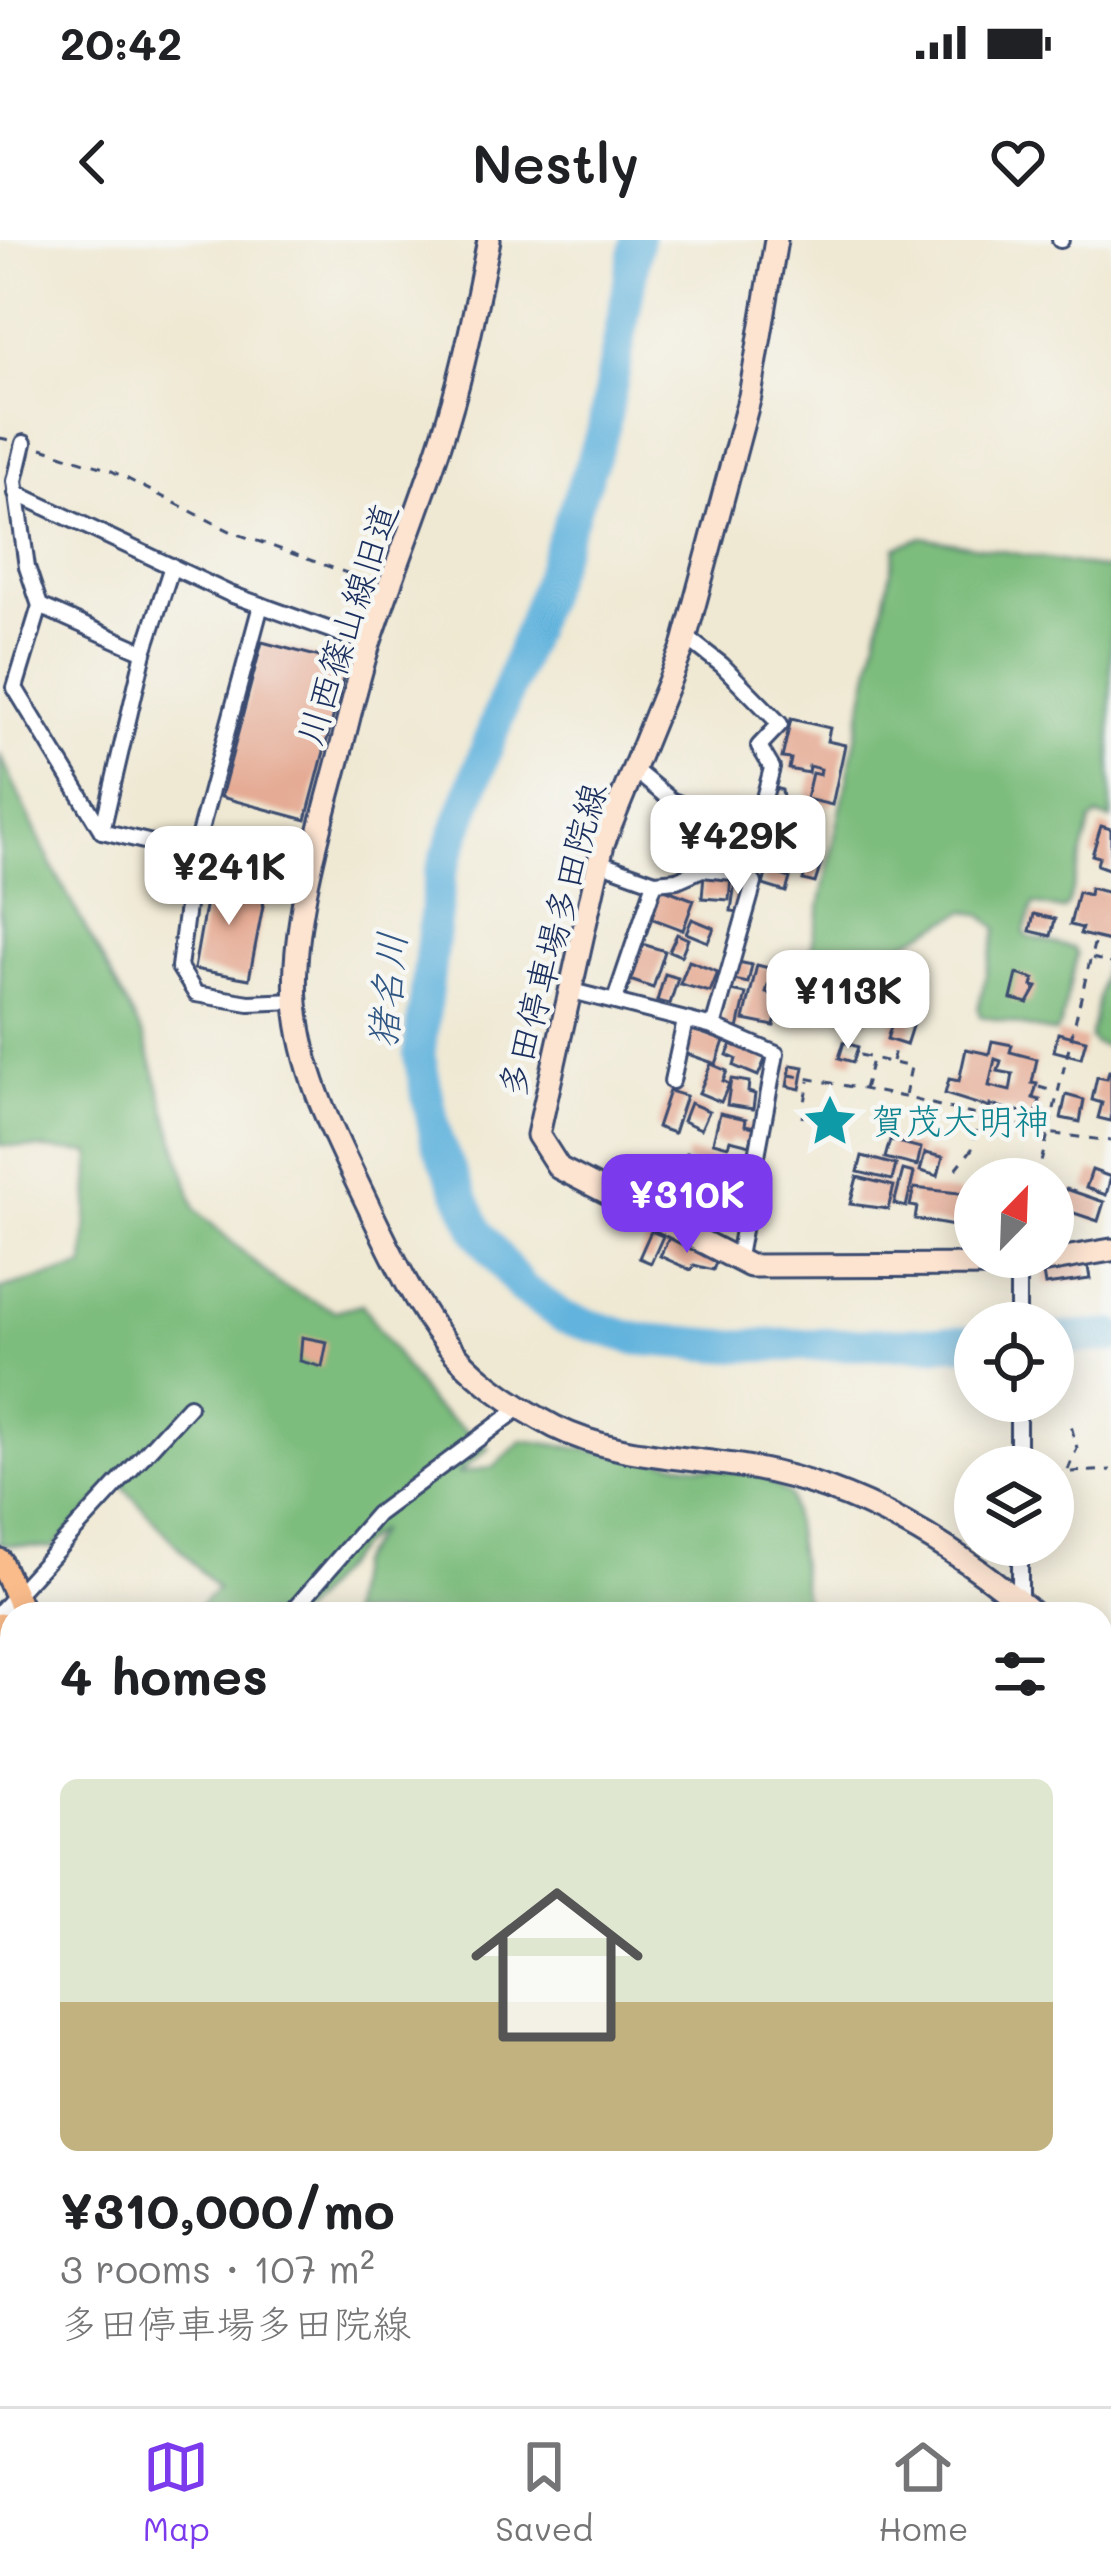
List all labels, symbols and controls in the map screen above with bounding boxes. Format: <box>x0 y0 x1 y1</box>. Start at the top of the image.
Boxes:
text: 20:42 <box>60 13 182 71</box>
text: Nestly <box>472 127 639 198</box>
icon: back <box>60 129 126 195</box>
icon: heart <box>985 129 1051 195</box>
street label: 川西篠山線旧道 <box>284 496 407 751</box>
street label: 多田停車場多田院線 <box>486 777 615 1102</box>
pin: ¥429K <box>654 795 822 897</box>
text: ¥429K <box>677 808 799 859</box>
pin: ¥241K <box>145 826 313 928</box>
text: ¥241K <box>171 839 287 890</box>
water label: 猪名川 <box>355 929 416 1050</box>
pin: ¥113K <box>764 950 932 1052</box>
text: ¥113K <box>793 963 903 1014</box>
place icon: 賀茂大明神 <box>801 1092 859 1150</box>
place label: 賀茂大明神 <box>870 1096 1050 1143</box>
pin: ¥310K <box>603 1154 771 1256</box>
north arrow <box>954 1158 1074 1278</box>
map controls <box>954 1158 1074 1566</box>
text: ¥310K <box>629 1167 745 1218</box>
button: locate <box>954 1302 1074 1422</box>
button: layers <box>954 1446 1074 1566</box>
text: 4 homes <box>60 1641 268 1708</box>
icon: filters <box>987 1641 1053 1707</box>
icon: home <box>449 1857 665 2073</box>
text: ¥310,000/mo <box>60 2175 395 2242</box>
text: 3 rooms · 107 m² <box>60 2242 375 2293</box>
text: 多田停車場多田院線 <box>60 2297 411 2348</box>
tab: Map <box>143 2434 210 2549</box>
tab: Saved <box>495 2434 593 2549</box>
tab: Home <box>879 2434 968 2549</box>

